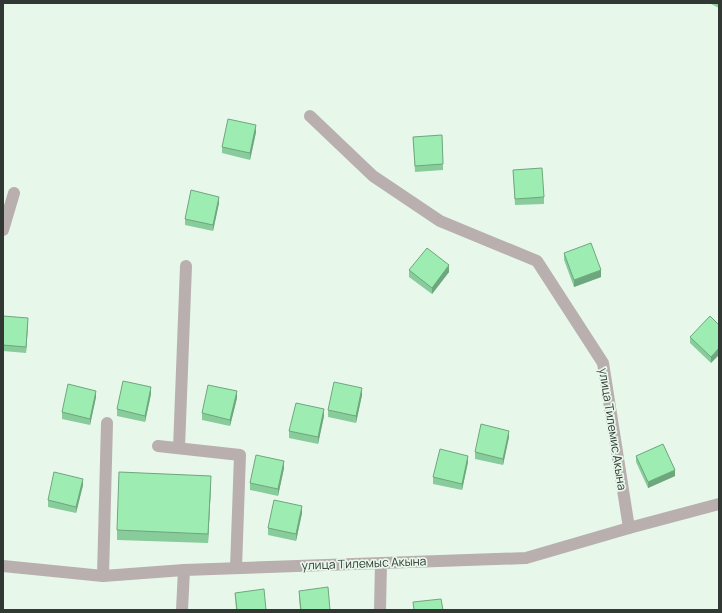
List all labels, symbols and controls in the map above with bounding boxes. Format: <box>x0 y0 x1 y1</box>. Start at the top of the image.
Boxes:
street label: улица Тилемис Акына <box>595 367 631 491</box>
street label: улица Тилемыс Акына <box>301 552 427 574</box>

